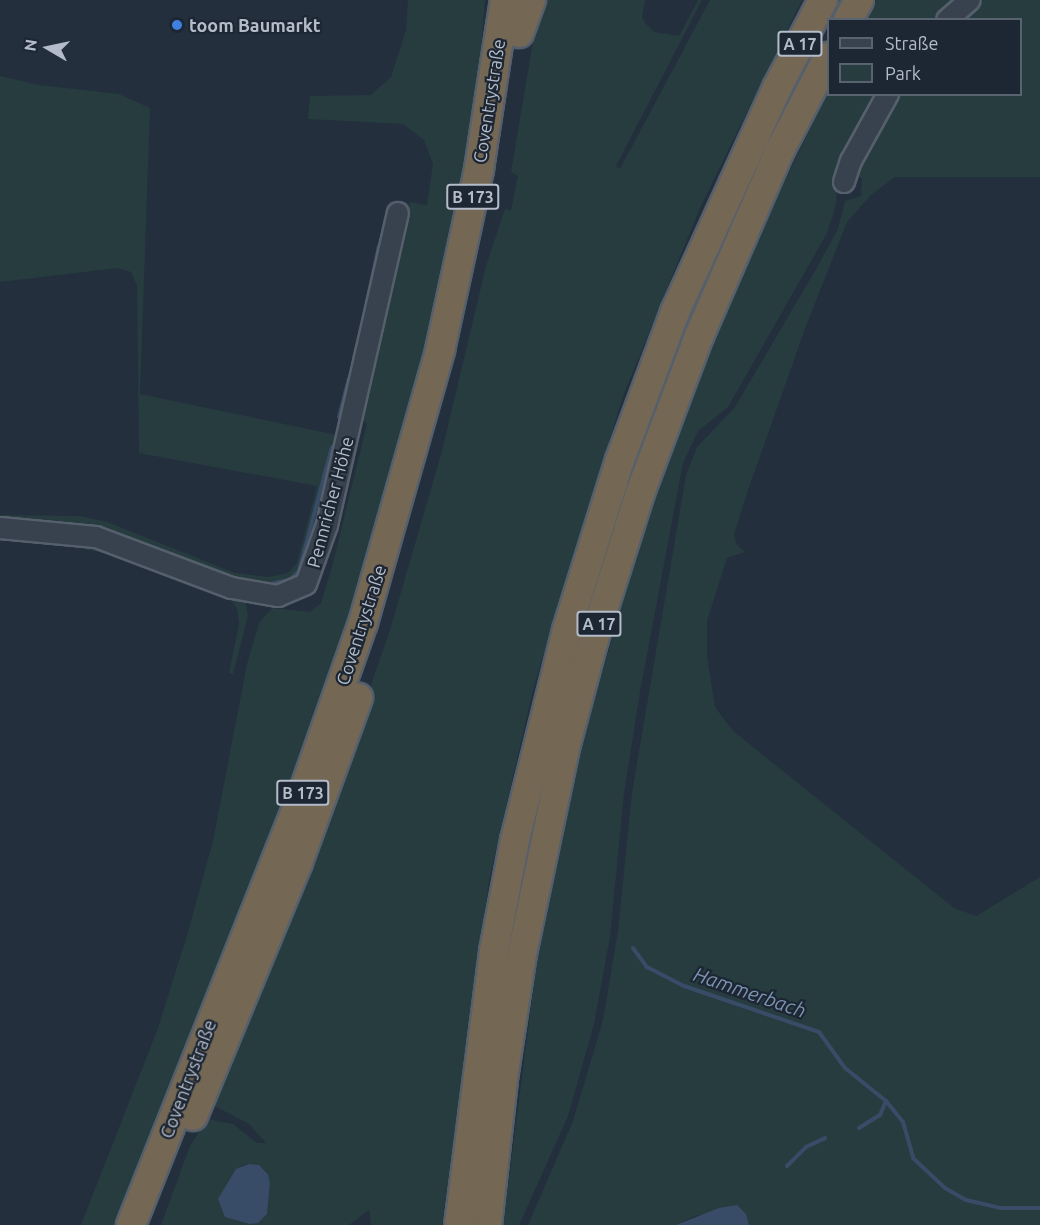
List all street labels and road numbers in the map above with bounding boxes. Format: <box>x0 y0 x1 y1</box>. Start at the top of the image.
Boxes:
road number: A 17 <box>776 31 824 57</box>
street label: Coventrystraße <box>469 37 509 165</box>
road number: B 173 <box>446 184 500 210</box>
street label: Pennricher Höhe <box>302 434 358 570</box>
street label: Coventrystraße <box>331 562 391 688</box>
road number: A 17 <box>575 611 623 637</box>
road number: B 173 <box>276 780 330 806</box>
street label: Coventrystraße <box>155 1017 221 1141</box>

